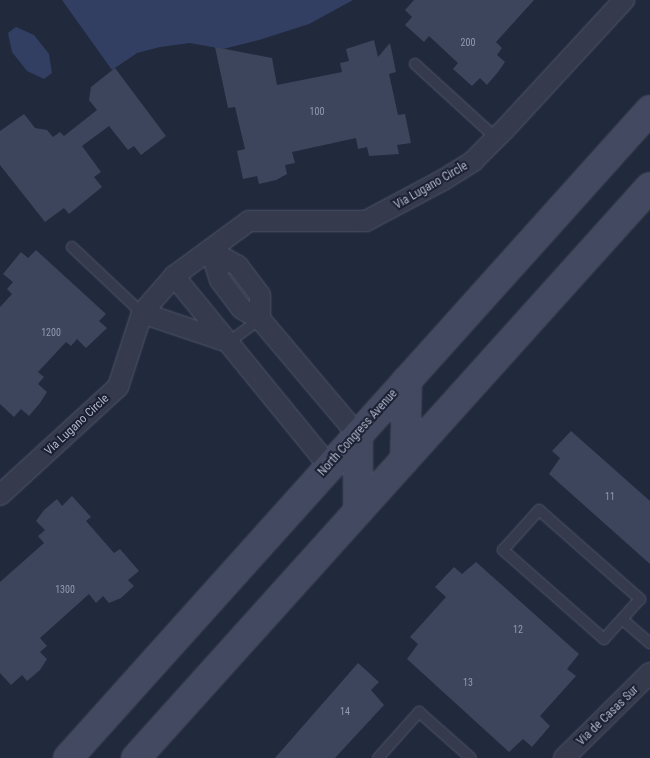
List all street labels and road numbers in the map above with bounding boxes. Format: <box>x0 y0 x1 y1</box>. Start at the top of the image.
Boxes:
street label: Via Lugano Circle <box>392 159 470 213</box>
street label: North Congress Avenue <box>315 387 401 479</box>
street label: Via Lugano Circle <box>42 392 112 458</box>
street label: Via de Casas Sur <box>574 683 642 749</box>

